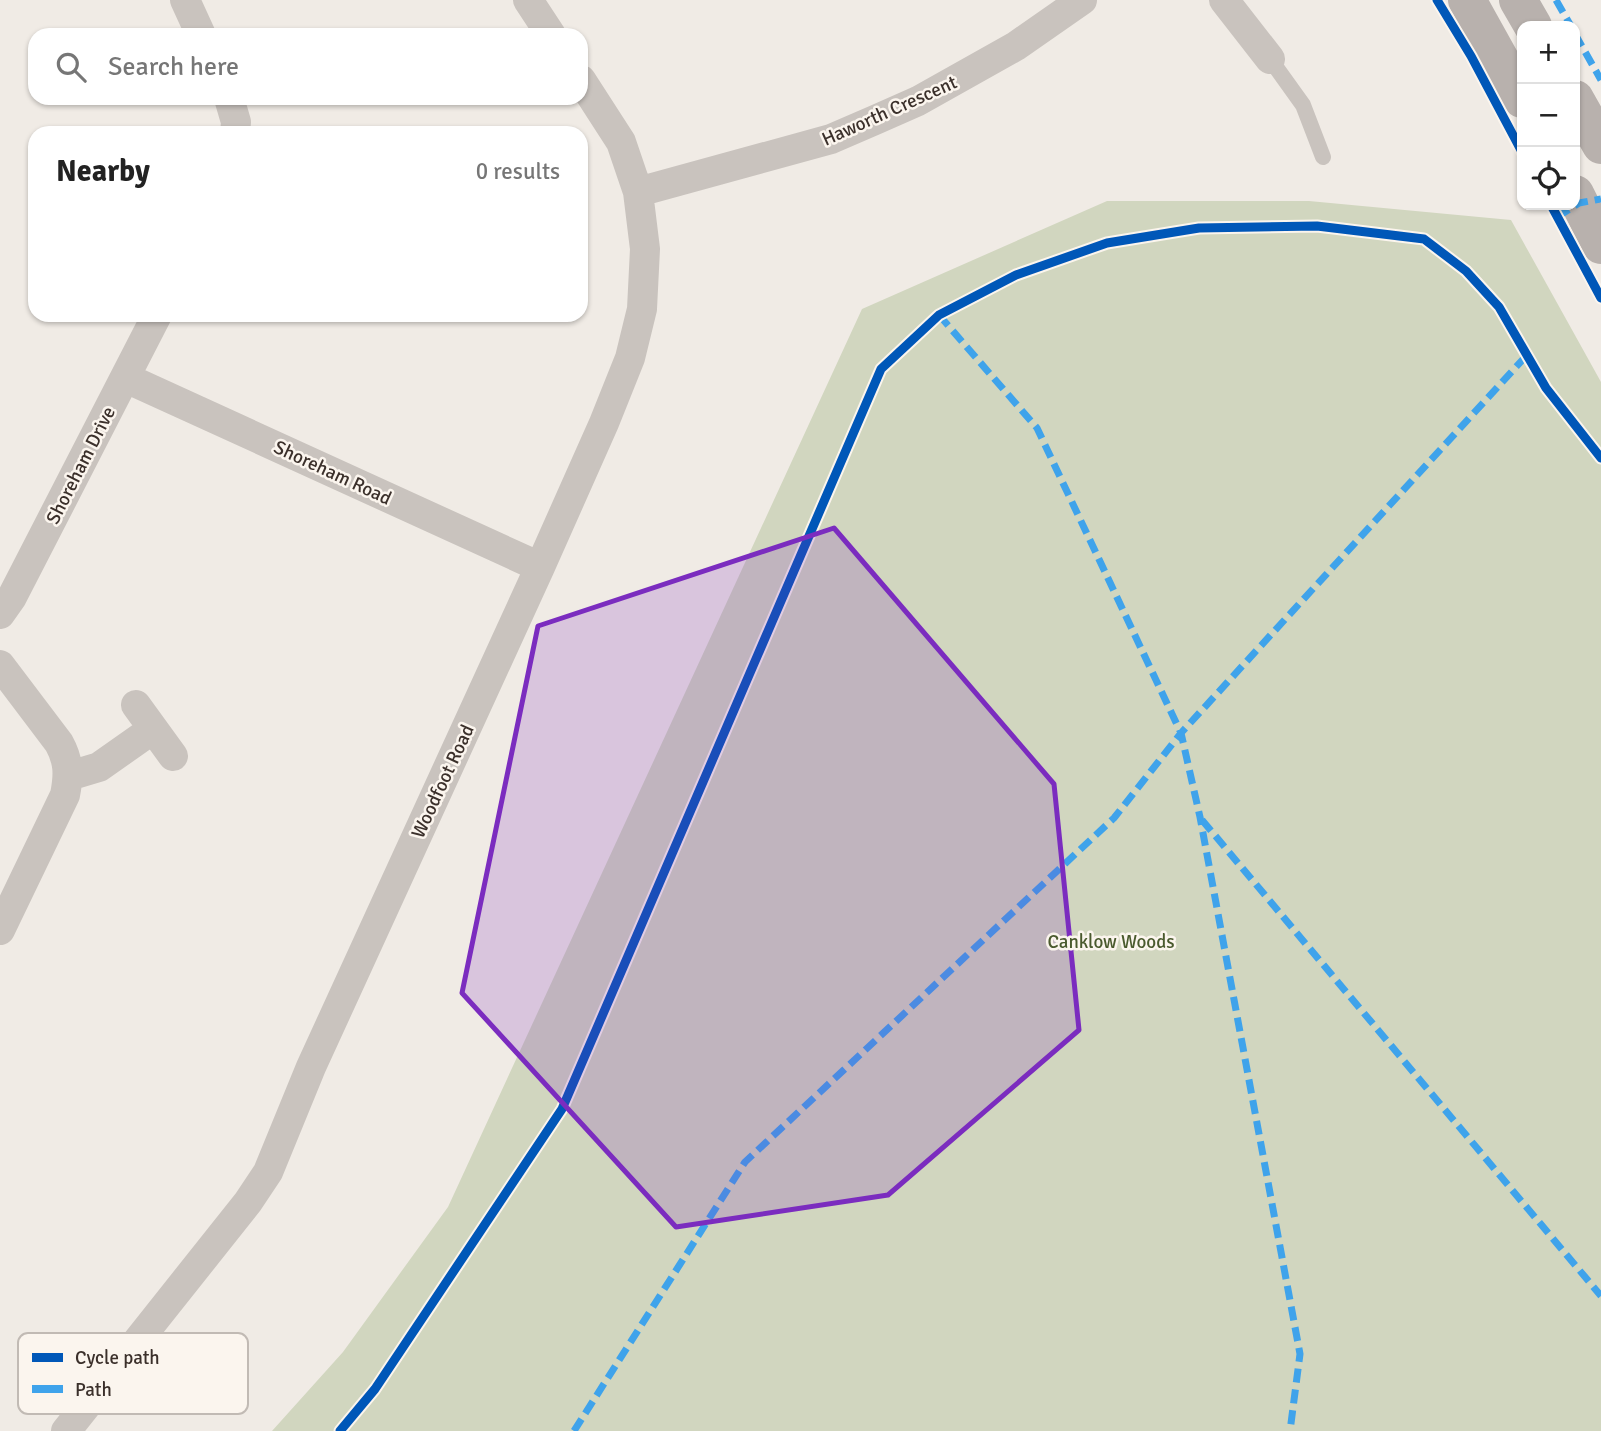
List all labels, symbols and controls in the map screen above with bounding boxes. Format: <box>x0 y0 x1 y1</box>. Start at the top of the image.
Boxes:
map controls <box>1517 21 1580 210</box>
button: + <box>1517 21 1580 84</box>
search box <box>28 28 588 105</box>
icon: search <box>52 48 90 86</box>
text: Search here <box>108 51 239 83</box>
street label: Haworth Crescent <box>818 70 961 151</box>
button: − <box>1517 84 1580 147</box>
button: locate <box>1517 147 1580 210</box>
text: Nearby <box>56 153 150 190</box>
text: 0 results <box>476 157 560 186</box>
street label: Shoreham Drive <box>41 403 121 528</box>
street label: Shoreham Road <box>270 435 395 511</box>
street label: Woodfoot Road <box>406 721 480 842</box>
park label: Canklow Woods <box>1047 930 1175 954</box>
legend <box>18 1333 248 1414</box>
text: Cycle path <box>75 1346 160 1370</box>
text: Path <box>75 1378 112 1402</box>

